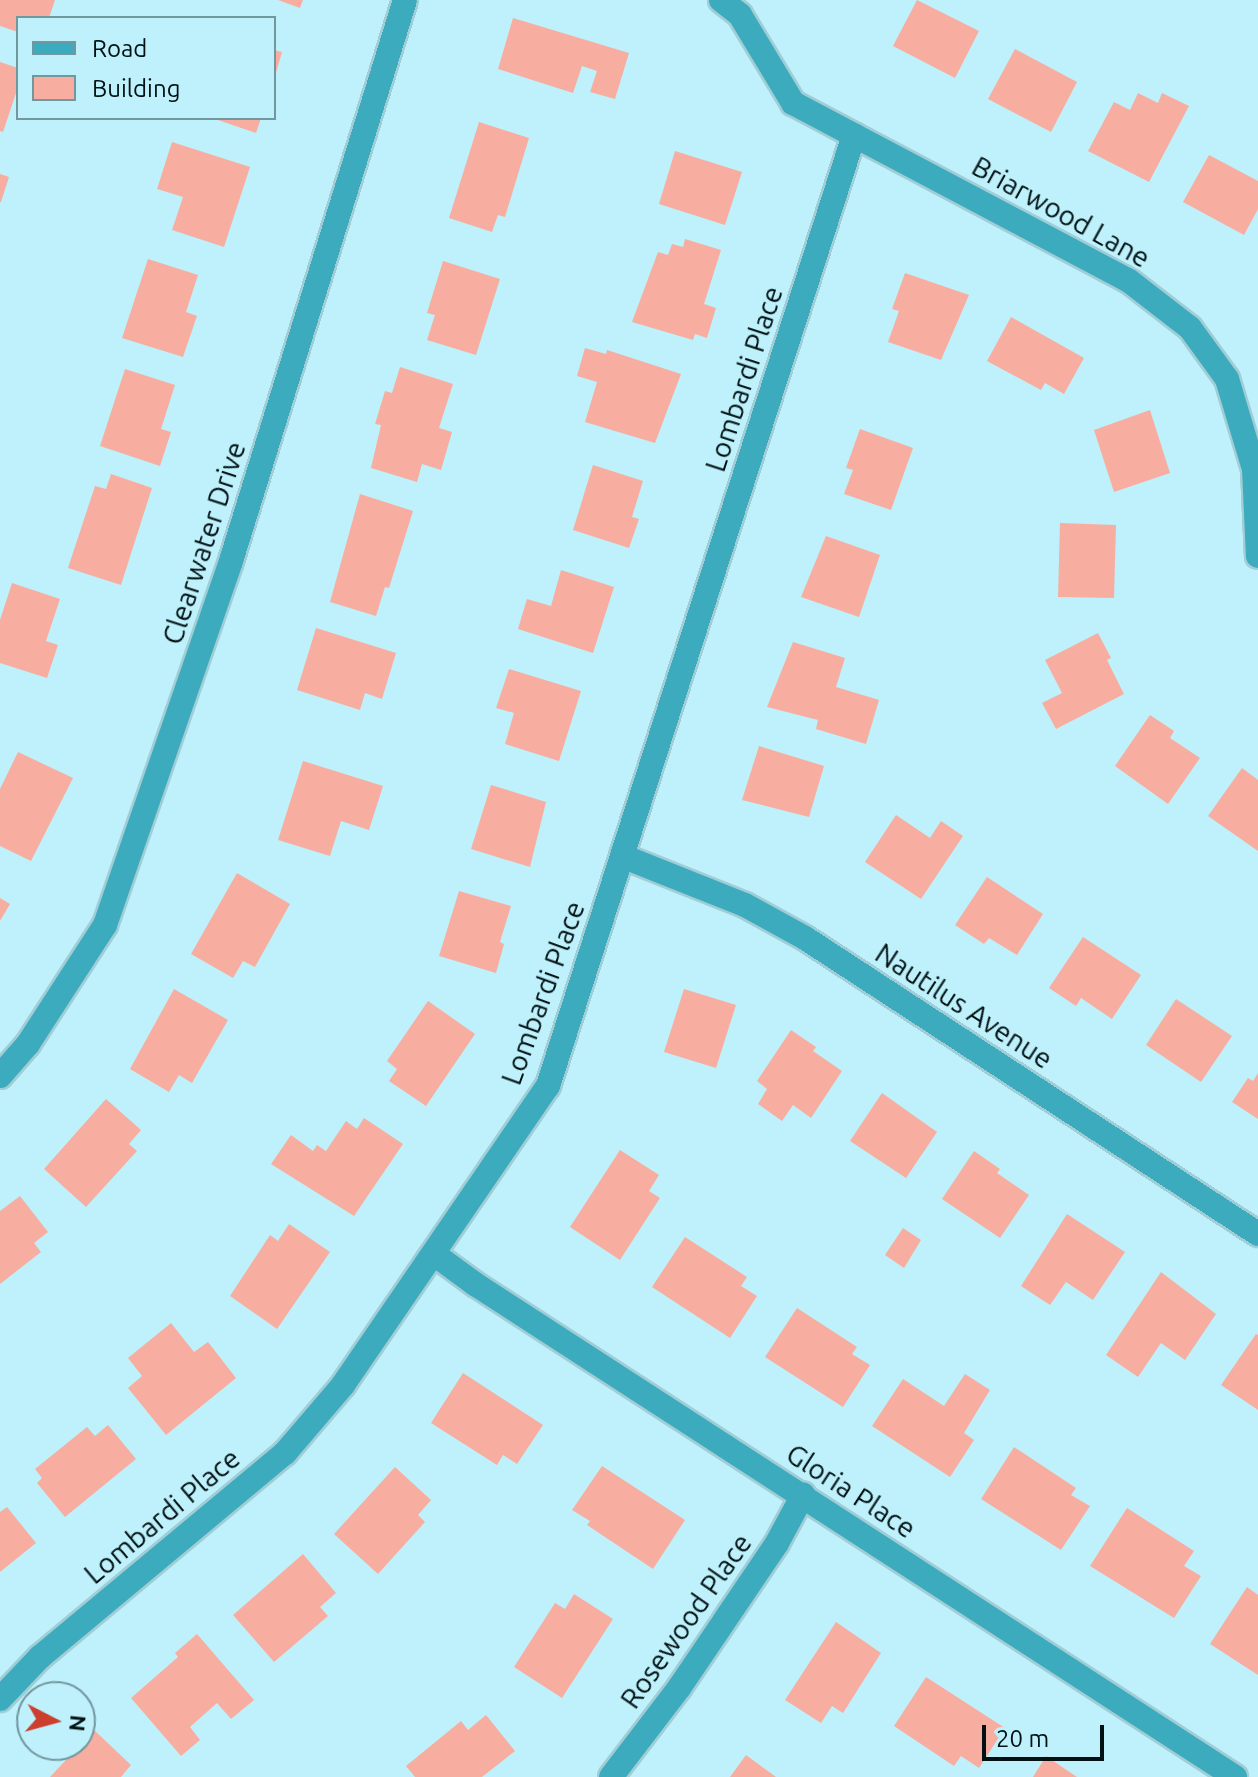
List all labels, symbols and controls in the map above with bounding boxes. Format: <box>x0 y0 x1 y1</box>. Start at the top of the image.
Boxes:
legend <box>16 16 276 120</box>
text: Road <box>92 35 147 62</box>
text: Building <box>92 75 180 102</box>
street label: Briarwood Lane <box>966 149 1156 275</box>
street label: Lombardi Place <box>698 282 790 476</box>
street label: Clearwater Drive <box>155 437 253 649</box>
street label: Lombardi Place <box>494 897 592 1089</box>
street label: Nautilus Avenue <box>869 936 1059 1076</box>
street label: Gloria Place <box>780 1437 922 1545</box>
street label: Lombardi Place <box>77 1441 247 1591</box>
street label: Rosewood Place <box>613 1527 759 1715</box>
north arrow <box>16 1681 96 1761</box>
scale bar <box>986 1709 1108 1759</box>
text: N <box>65 1714 92 1733</box>
text: 20 m <box>996 1725 1049 1752</box>

